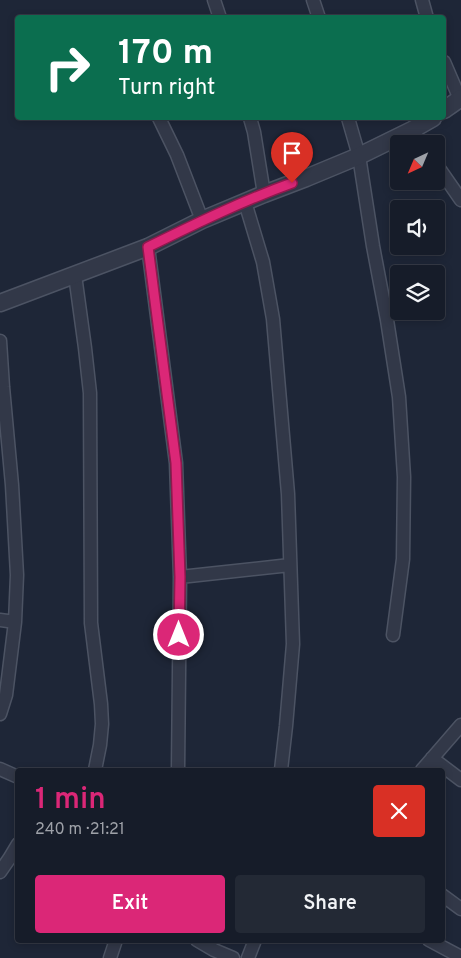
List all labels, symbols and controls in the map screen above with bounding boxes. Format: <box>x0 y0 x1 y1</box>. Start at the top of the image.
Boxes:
text: 170 m <box>118 32 213 76</box>
icon: right <box>35 35 100 100</box>
text: Turn right <box>118 75 215 102</box>
pin <box>271 132 313 183</box>
north arrow <box>390 135 445 190</box>
map controls <box>390 135 445 320</box>
icon: arrive <box>278 139 306 167</box>
button: sound <box>390 200 445 255</box>
button: layers <box>390 265 445 320</box>
position arrow <box>152 608 204 660</box>
text: 1 min <box>35 782 106 819</box>
button: close <box>373 785 425 837</box>
text: 240 m · 21:21 <box>35 820 125 840</box>
button: Exit <box>35 875 225 933</box>
button: Share <box>235 875 425 933</box>

